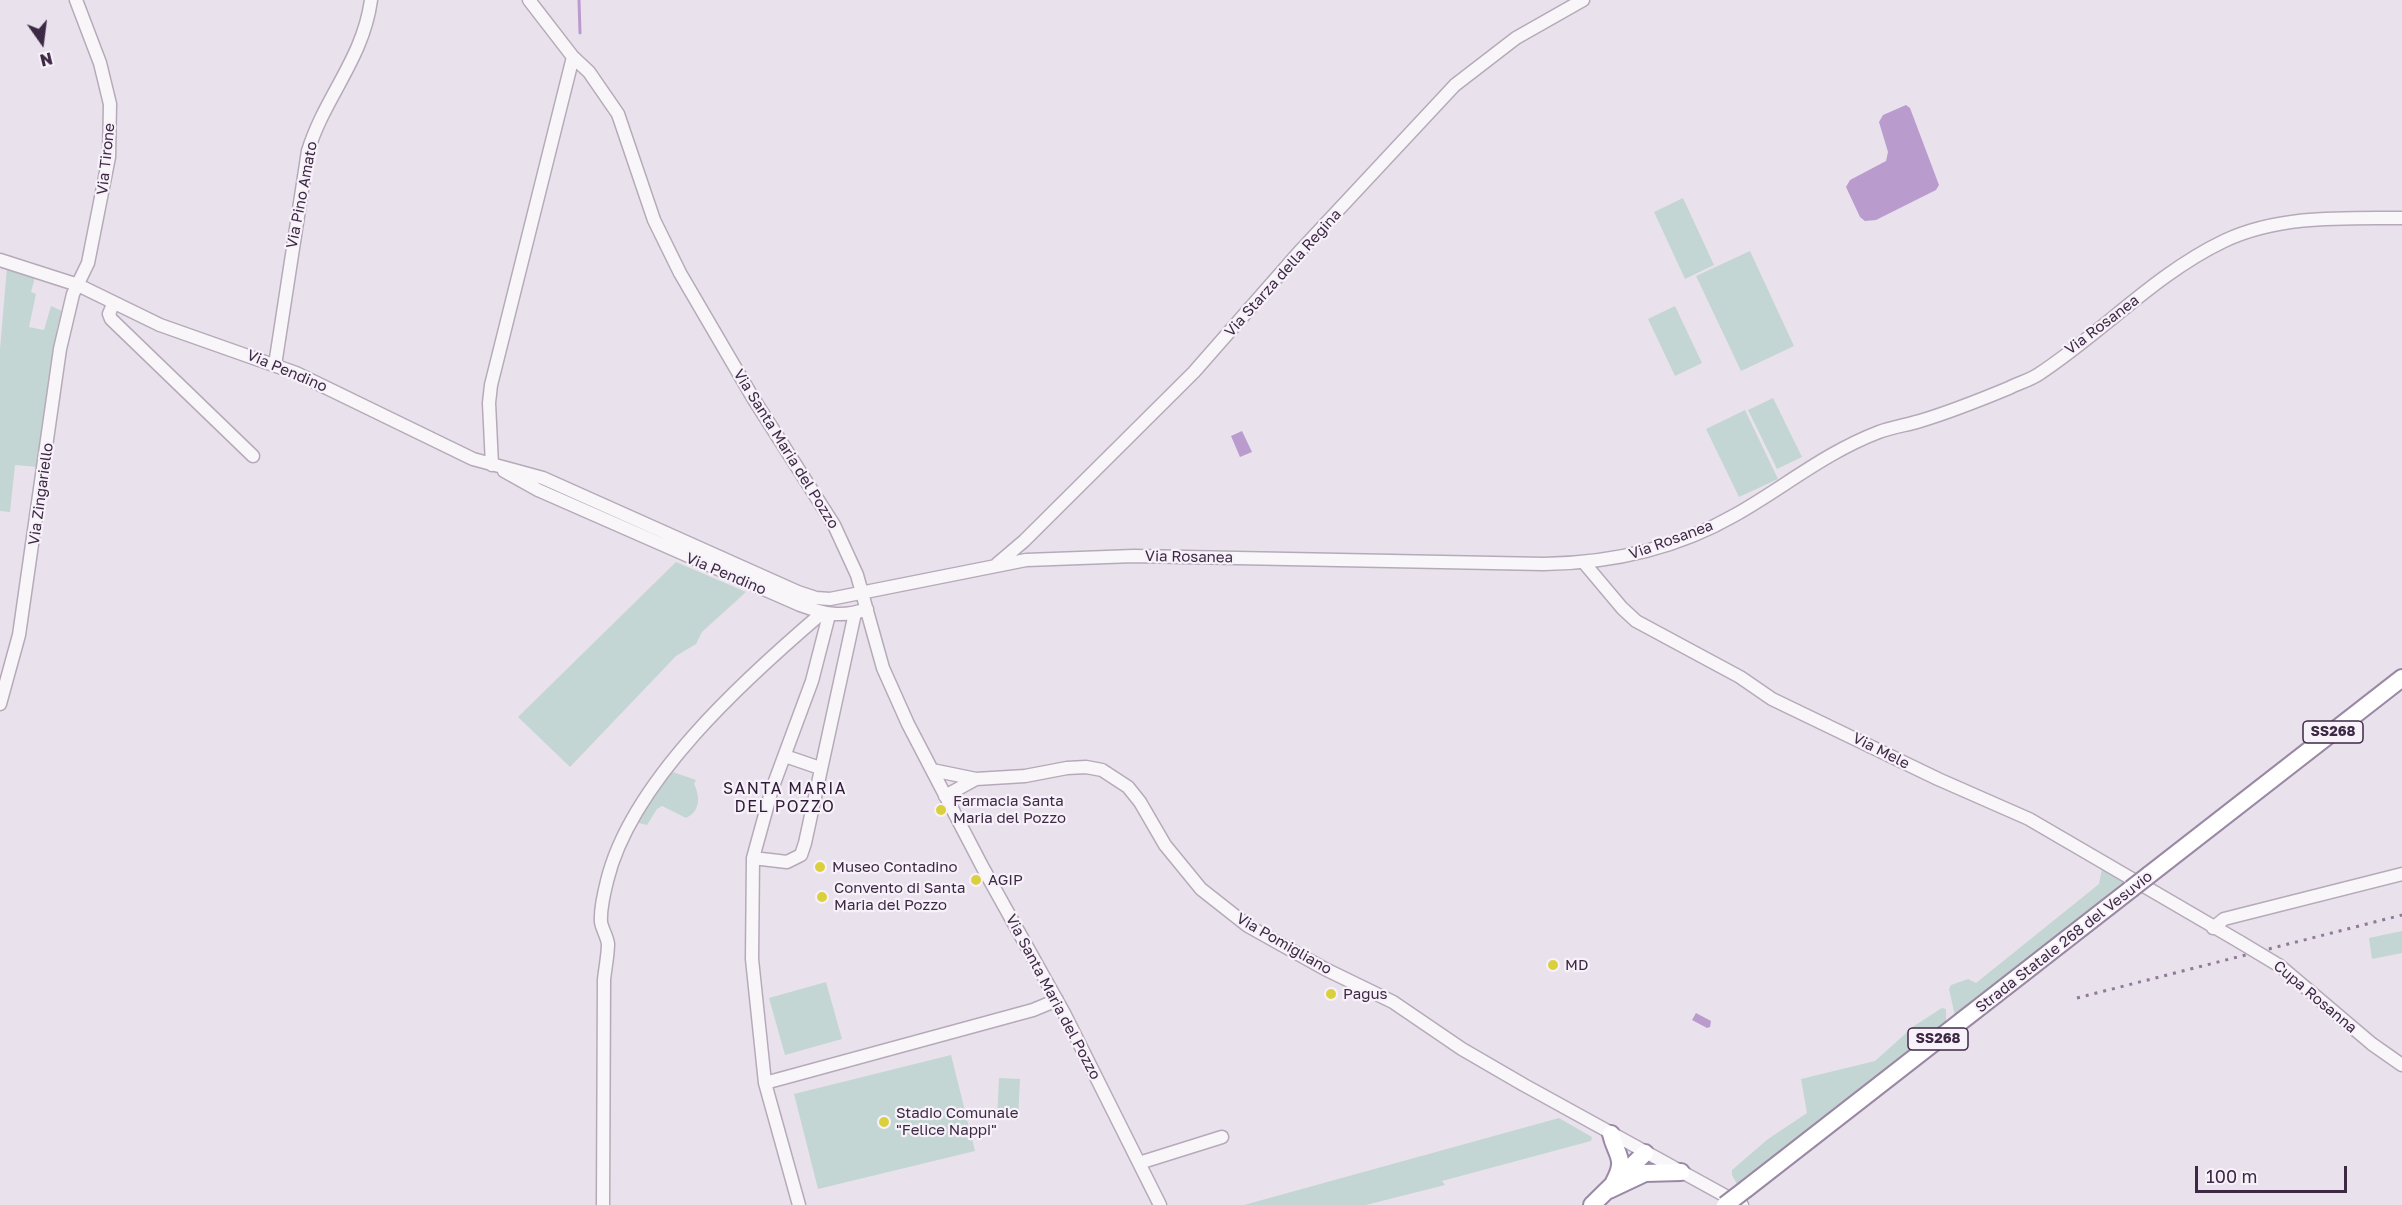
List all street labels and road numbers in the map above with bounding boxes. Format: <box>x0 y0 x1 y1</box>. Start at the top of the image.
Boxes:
street label: Via Tirone <box>93 122 119 196</box>
street label: Via Pino Amato <box>283 140 321 250</box>
street label: Via Starza della Regina <box>1221 206 1345 340</box>
street label: Via Rosanea <box>2061 291 2143 359</box>
street label: Via Pendino <box>244 346 330 396</box>
street label: Via Santa Maria del Pozzo <box>729 366 843 532</box>
street label: Via Zingariello <box>25 442 57 546</box>
street label: Via Rosanea <box>1626 516 1716 564</box>
street label: Via Rosanea <box>1145 547 1233 567</box>
street label: Via Pendino <box>683 549 769 599</box>
road number: SS268 <box>2303 721 2363 743</box>
street label: Via Mele <box>1850 729 1912 773</box>
street label: Strada Statale 268 del Vesuvio <box>1972 867 2156 1017</box>
street label: Via Pomigliano <box>1233 909 1335 979</box>
street label: Via Santa Maria del Pozzo <box>1002 911 1104 1083</box>
street label: Cupa Rosanna <box>2270 957 2360 1037</box>
road number: SS268 <box>1908 1028 1968 1050</box>

